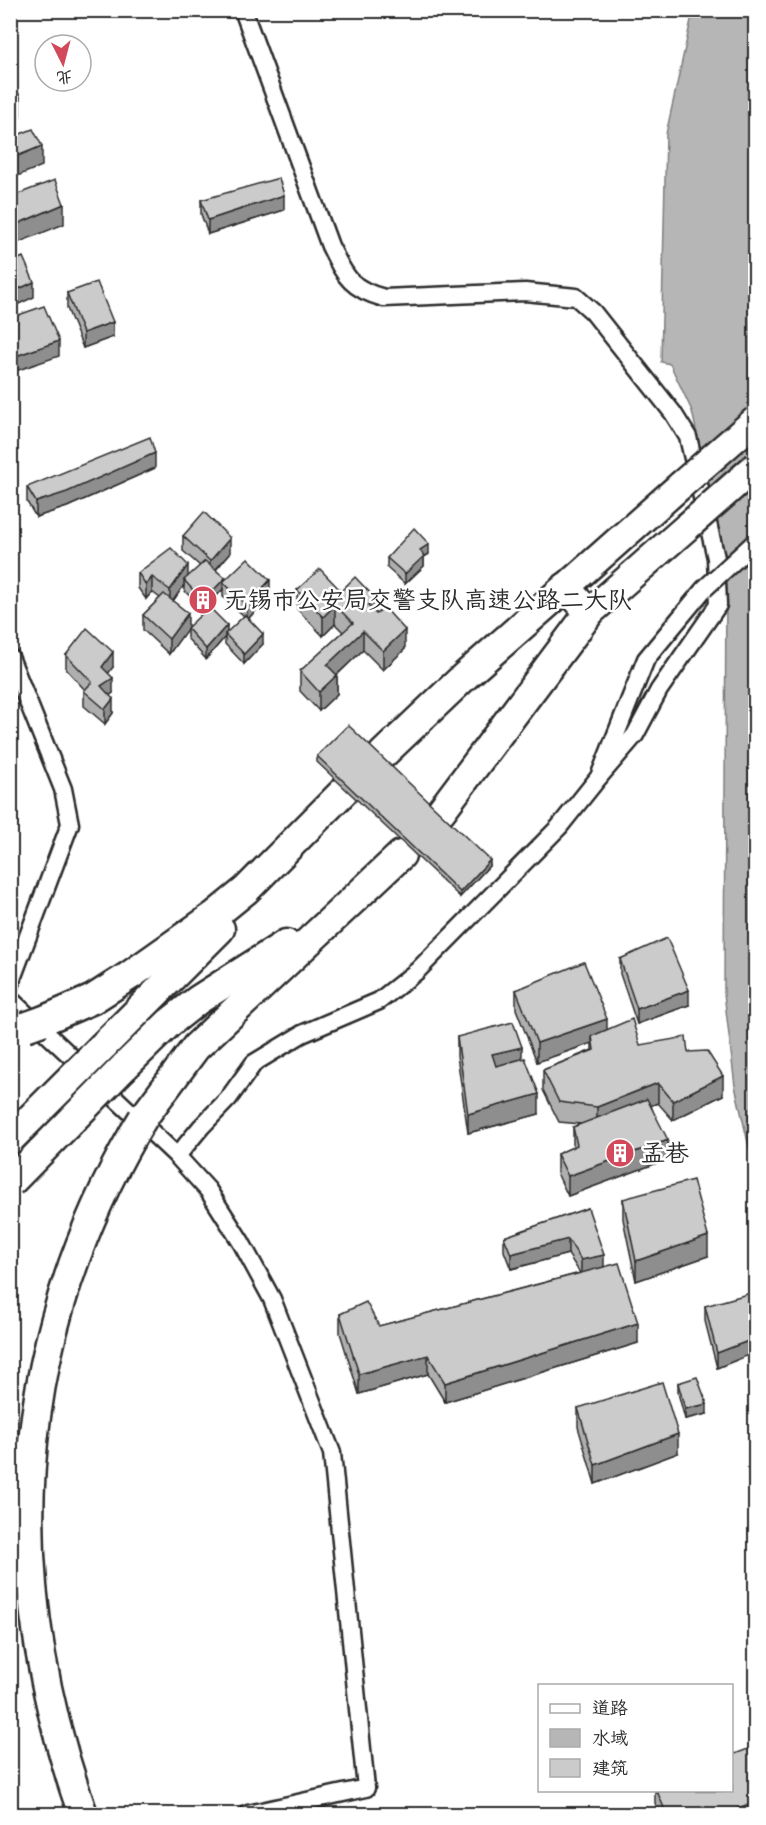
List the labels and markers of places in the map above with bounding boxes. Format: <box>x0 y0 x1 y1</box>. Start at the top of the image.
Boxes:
building icon: 无锡市公安局交警支队高速公路二大队 <box>187 584 219 616</box>
place label: 无锡市公安局交警支队高速公路二大队 <box>224 586 632 620</box>
building icon: 孟巷 <box>604 1137 636 1169</box>
place label: 孟巷 <box>641 1139 689 1173</box>

